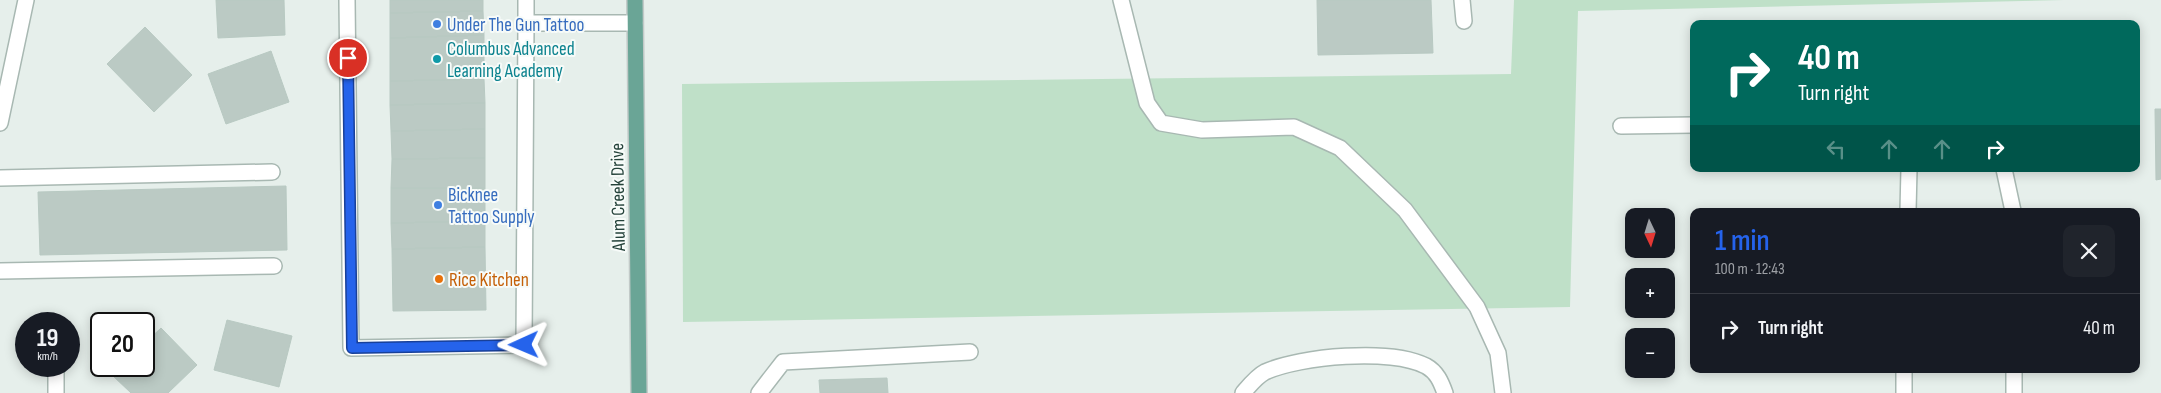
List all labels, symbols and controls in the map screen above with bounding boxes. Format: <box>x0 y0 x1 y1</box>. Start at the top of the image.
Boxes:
place label: Under The Gun Tattoo <box>447 14 584 37</box>
marker: Under The Gun Tattoo <box>431 18 443 30</box>
pin <box>327 37 369 79</box>
text: 40 m <box>1798 37 1860 80</box>
place label: Columbus Advanced Learning Academy <box>447 38 575 83</box>
icon: right <box>1715 40 1780 105</box>
icon: arrive <box>334 44 362 72</box>
marker: Columbus Advanced Learning Academy <box>431 53 443 65</box>
text: Turn right <box>1798 80 1869 107</box>
icon: left <box>1822 135 1850 163</box>
icon: ahead <box>1875 135 1903 163</box>
icon: ahead <box>1928 135 1956 163</box>
icon: right <box>1981 135 2009 163</box>
street label: Alum Creek Drive <box>606 143 631 252</box>
place label: Bicknee Tattoo Supply <box>448 184 535 229</box>
marker: Bicknee Tattoo Supply <box>432 199 444 211</box>
north arrow <box>1625 208 1675 258</box>
map controls <box>1625 208 1675 378</box>
text: 1 min <box>1715 223 1770 259</box>
button: close <box>2063 225 2115 277</box>
text: 100 m · 12:43 <box>1715 260 1785 279</box>
button: + <box>1625 268 1675 318</box>
place label: Rice Kitchen <box>449 269 529 292</box>
marker: Rice Kitchen <box>433 273 445 285</box>
speed limit sign: 20 <box>90 312 155 377</box>
icon: right <box>1715 315 1743 343</box>
text: Turn right <box>1758 317 1823 340</box>
text: 40 m <box>2083 317 2115 340</box>
position arrow <box>497 318 549 370</box>
text: 19 <box>37 323 58 354</box>
button: − <box>1625 328 1675 378</box>
text: km/h <box>37 349 58 364</box>

